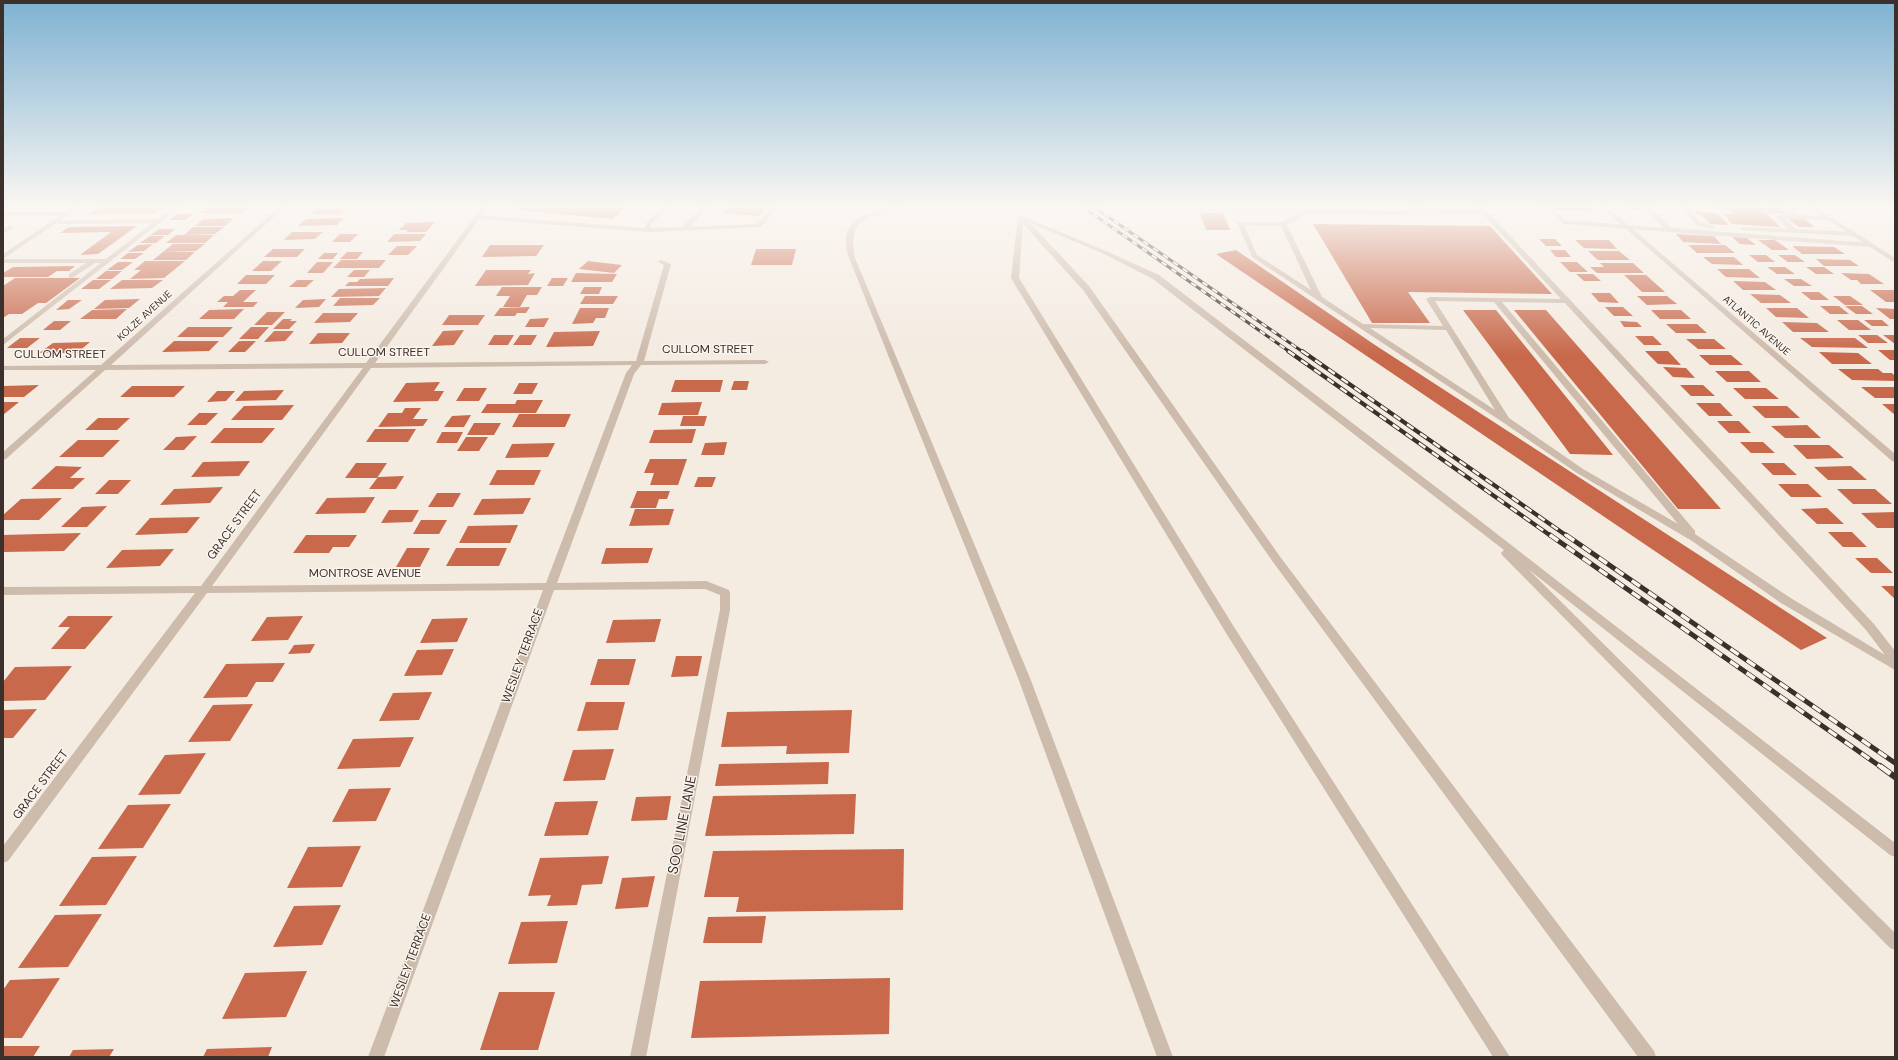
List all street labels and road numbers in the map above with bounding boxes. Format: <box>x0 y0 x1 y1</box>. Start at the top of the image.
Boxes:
street label: KOLZE AVENUE <box>115 288 175 344</box>
street label: ATLANTIC AVENUE <box>1720 294 1792 358</box>
street label: CULLOM STREET <box>662 343 754 357</box>
street label: CULLOM STREET <box>338 346 430 360</box>
street label: CULLOM STREET <box>14 348 106 362</box>
street label: GRACE STREET <box>205 487 265 563</box>
street label: MONTROSE AVENUE <box>309 567 421 581</box>
street label: WESLEY TERRACE <box>499 607 547 705</box>
street label: GRACE STREET <box>10 747 72 823</box>
street label: SOO LINE LANE <box>665 774 701 876</box>
street label: WESLEY TERRACE <box>387 912 435 1010</box>

